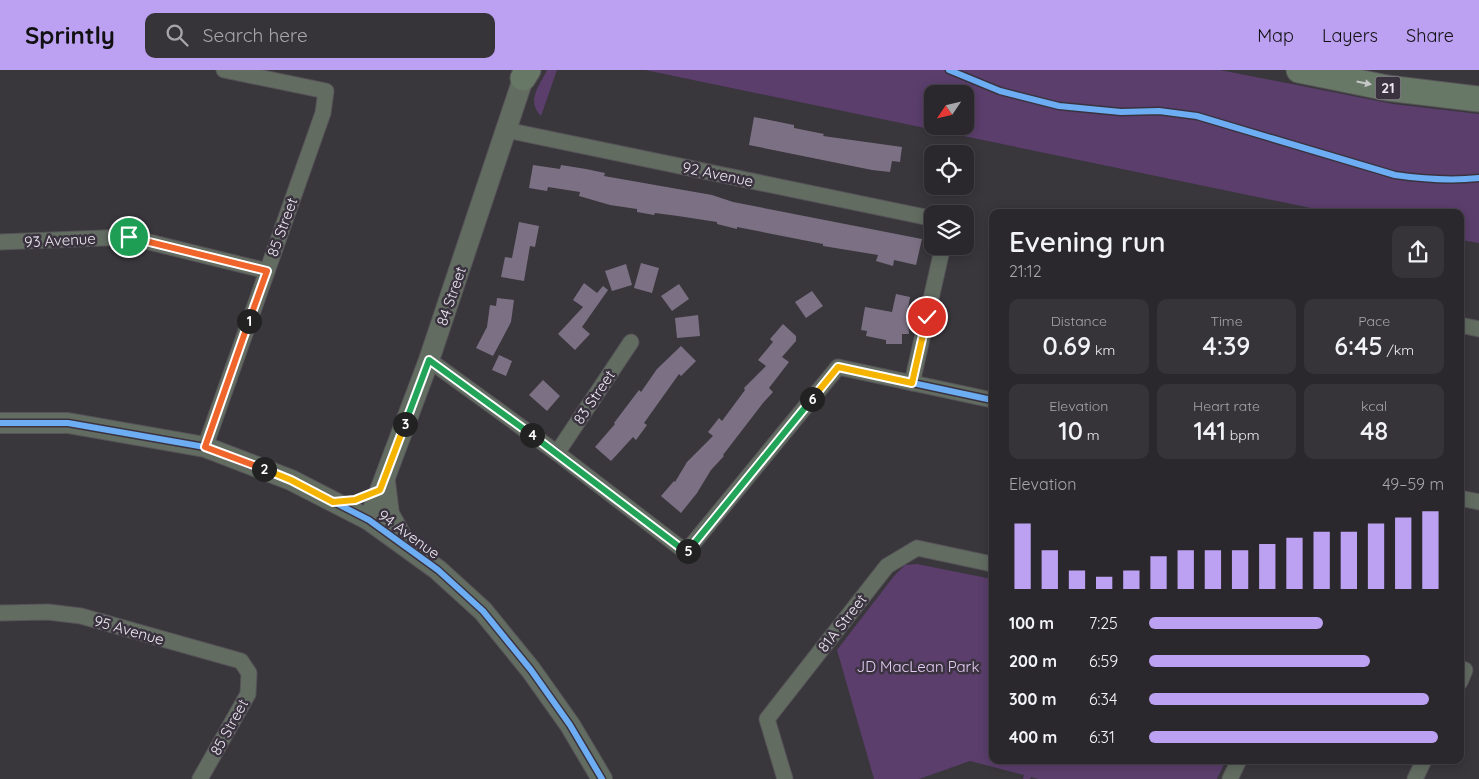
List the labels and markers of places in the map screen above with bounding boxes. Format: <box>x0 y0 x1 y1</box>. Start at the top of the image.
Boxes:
pin <box>108 216 150 258</box>
pin <box>906 296 948 338</box>
pin: 1 <box>236 308 262 334</box>
pin: 6 <box>800 386 824 412</box>
pin: 3 <box>392 412 418 436</box>
pin: 4 <box>520 422 544 448</box>
pin: 2 <box>252 456 276 482</box>
pin: 5 <box>676 538 700 564</box>

